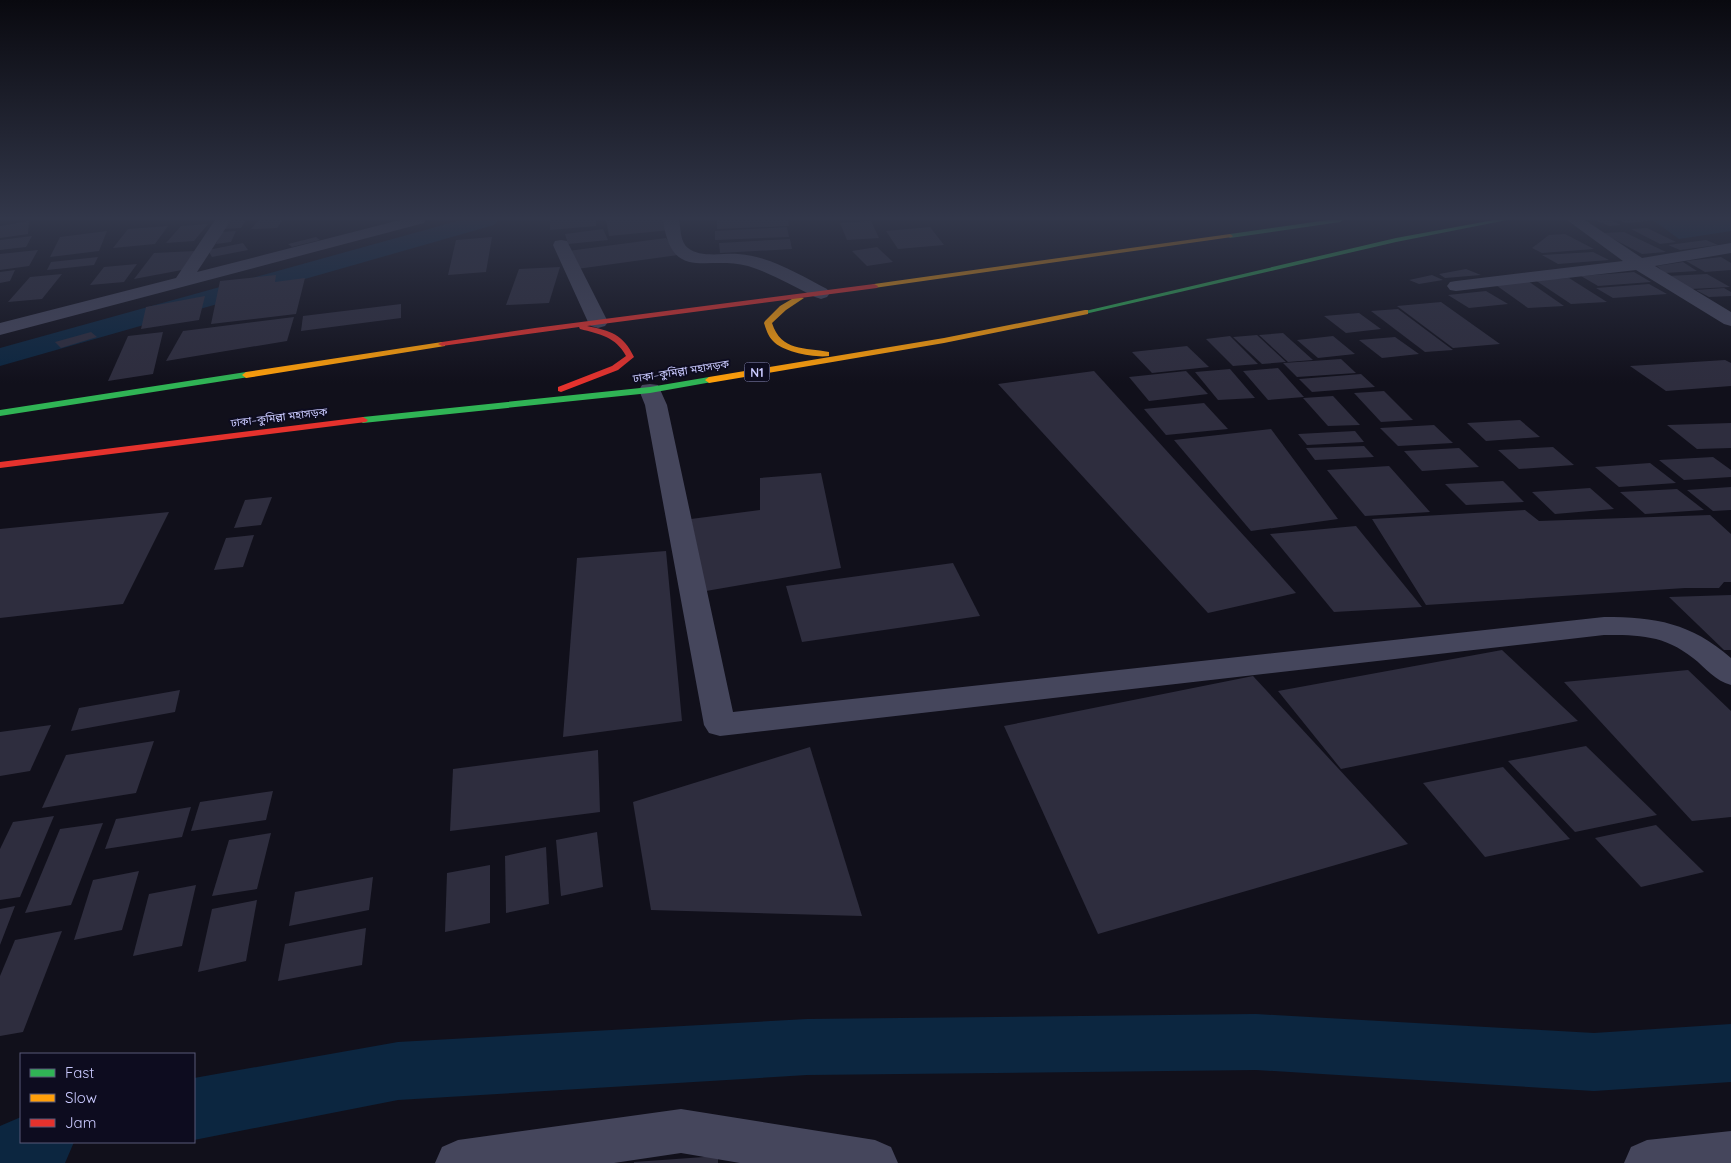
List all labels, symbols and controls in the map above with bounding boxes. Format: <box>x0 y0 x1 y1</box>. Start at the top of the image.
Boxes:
street label: ঢাকা–কুমিল্লা মহাসড়ক <box>631 356 730 386</box>
road number: N1 <box>744 362 770 382</box>
street label: ঢাকা–কুমিল্লা মহাসড়ক <box>229 404 328 430</box>
legend <box>20 1053 195 1143</box>
text: Fast <box>65 1063 94 1082</box>
text: Slow <box>65 1088 97 1107</box>
text: Jam <box>65 1113 96 1132</box>

